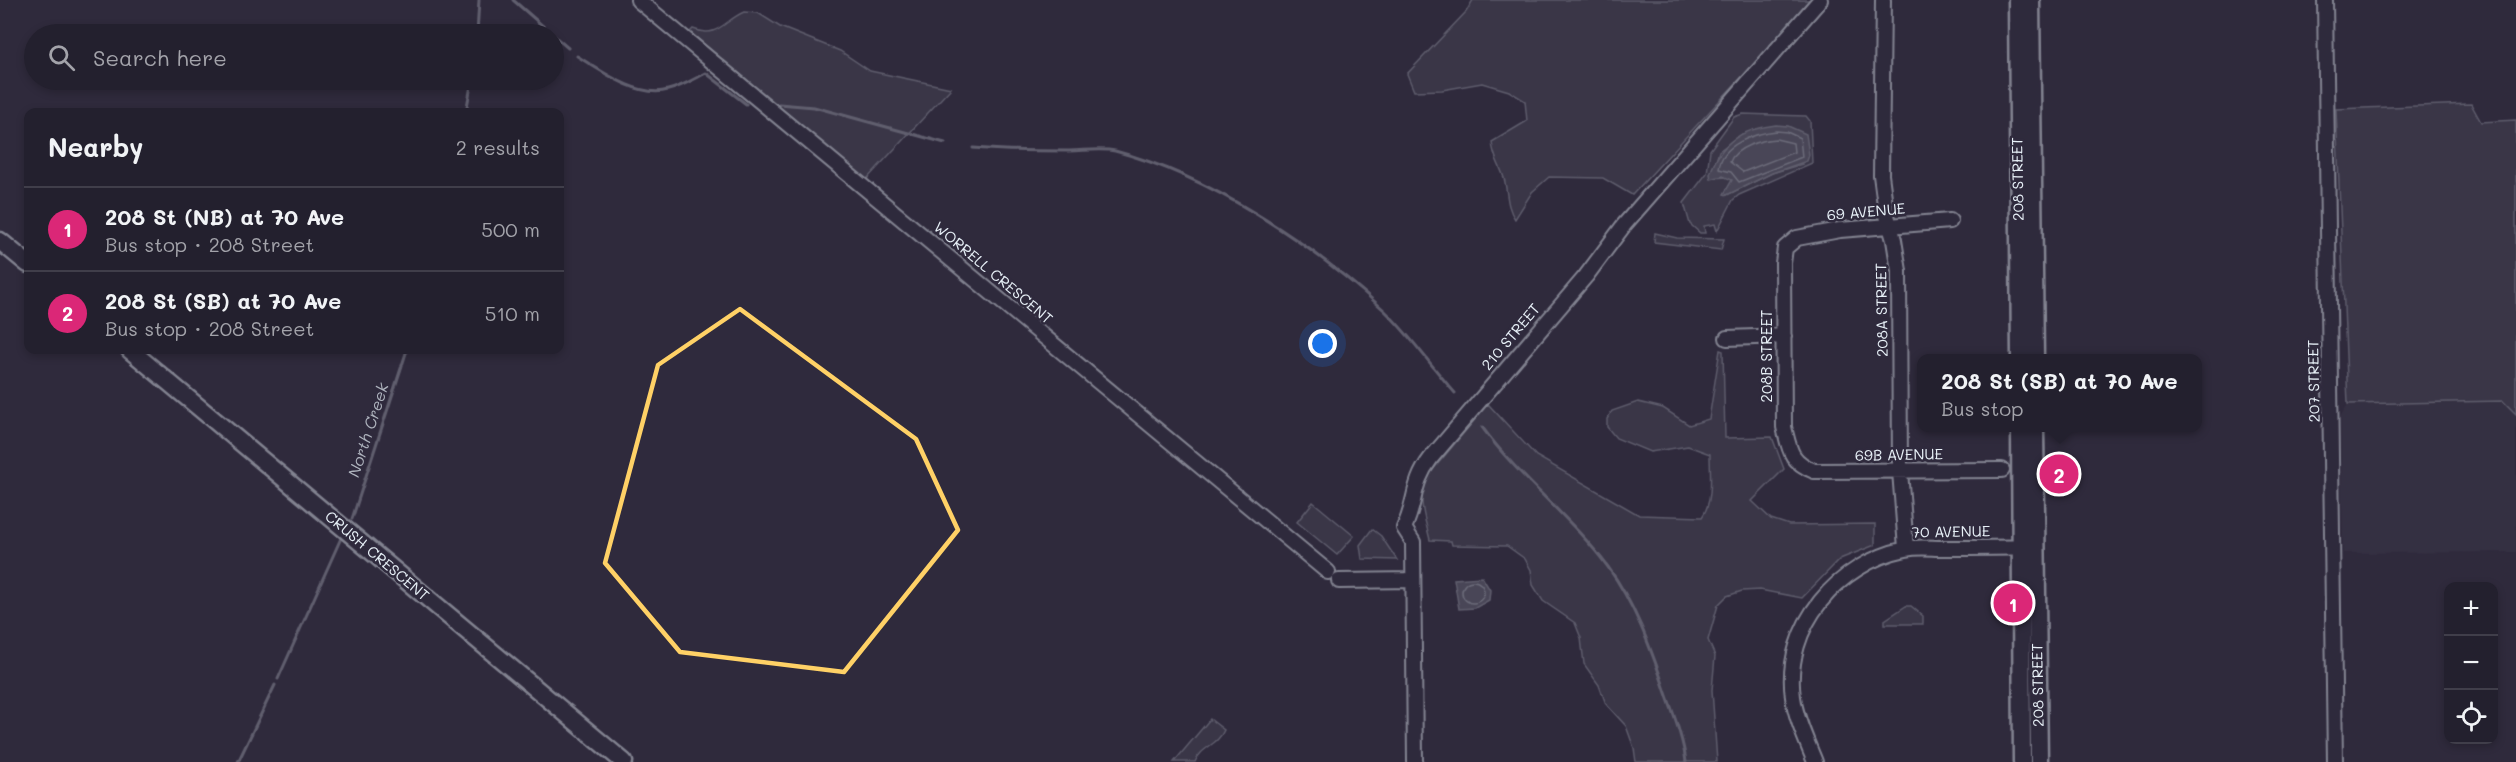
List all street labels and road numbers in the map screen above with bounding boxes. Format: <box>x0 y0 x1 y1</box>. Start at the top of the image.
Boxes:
street label: 208 STREET <box>2006 137 2028 221</box>
street label: 69 AVENUE <box>1826 198 1906 224</box>
street label: WORRELL CRESCENT <box>930 217 1057 328</box>
street label: 208A STREET <box>1870 263 1892 357</box>
street label: 210 STREET <box>1477 299 1544 374</box>
street label: 208B STREET <box>1756 310 1776 402</box>
street label: 207 STREET <box>2302 339 2324 423</box>
street label: 69B AVENUE <box>1855 443 1944 465</box>
street label: CRUSH CRESCENT <box>321 506 434 605</box>
street label: 70 AVENUE <box>1912 520 1991 542</box>
street label: 208 STREET <box>2026 643 2048 727</box>

